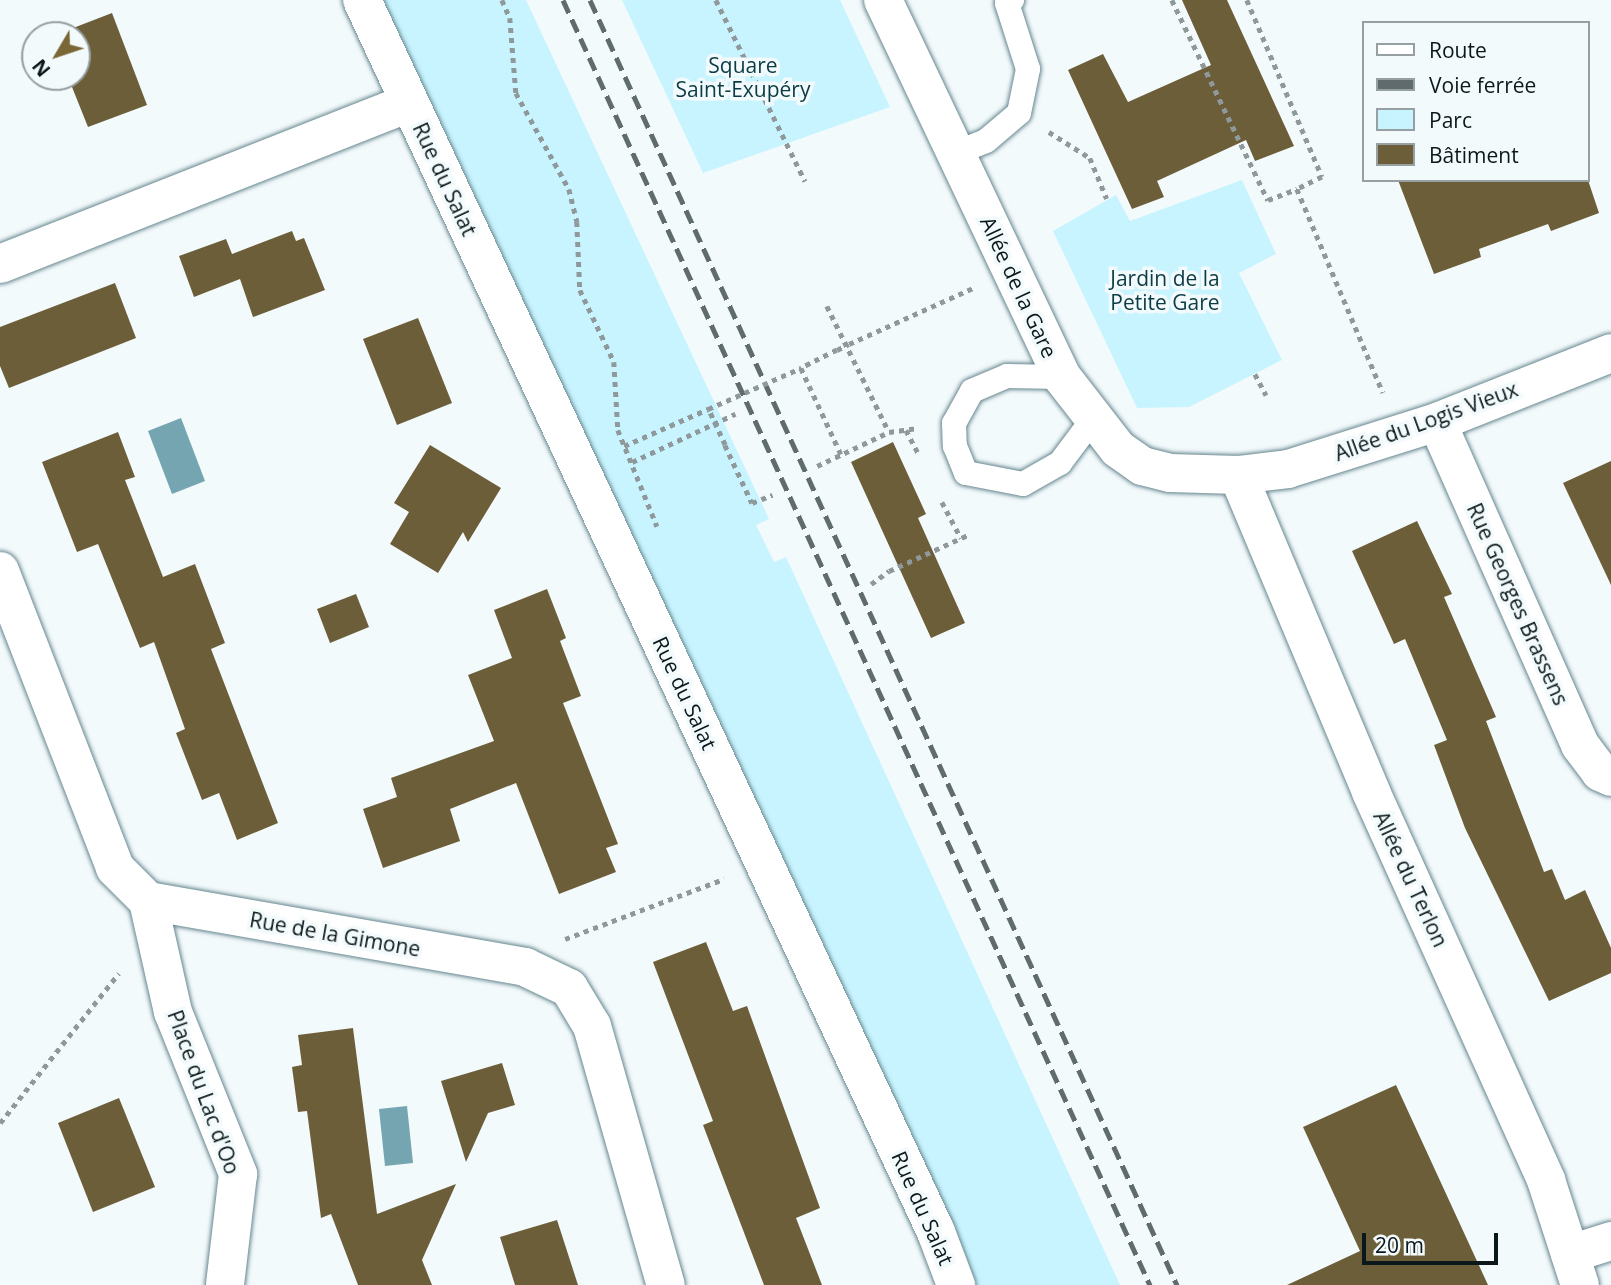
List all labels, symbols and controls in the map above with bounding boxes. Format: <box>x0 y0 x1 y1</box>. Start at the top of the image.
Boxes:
north arrow <box>21 21 91 91</box>
legend <box>1362 21 1590 182</box>
text: Route <box>1429 36 1487 64</box>
park label: Square Saint-Exupéry <box>676 52 810 102</box>
text: N <box>26 54 56 82</box>
text: Voie ferrée <box>1429 71 1536 99</box>
text: Parc <box>1429 106 1472 134</box>
street label: Rue du Salat <box>408 118 482 240</box>
text: Bâtiment <box>1429 141 1519 169</box>
street label: Allée de la Gare <box>975 212 1063 362</box>
park label: Jardin de la Petite Gare <box>1110 265 1220 315</box>
street label: Allée du Logis Vieux <box>1331 376 1521 466</box>
street label: Rue Georges Brassens <box>1462 499 1574 709</box>
street label: Rue du Salat <box>648 632 722 754</box>
street label: Allée du Terlon <box>1369 807 1453 951</box>
street label: Rue de la Gimone <box>248 907 422 961</box>
street label: Place du Lac d'Oo <box>163 1007 245 1177</box>
street label: Rue du Salat <box>887 1147 959 1269</box>
scale bar <box>1366 1218 1502 1262</box>
text: 20 m <box>1375 1231 1424 1259</box>

